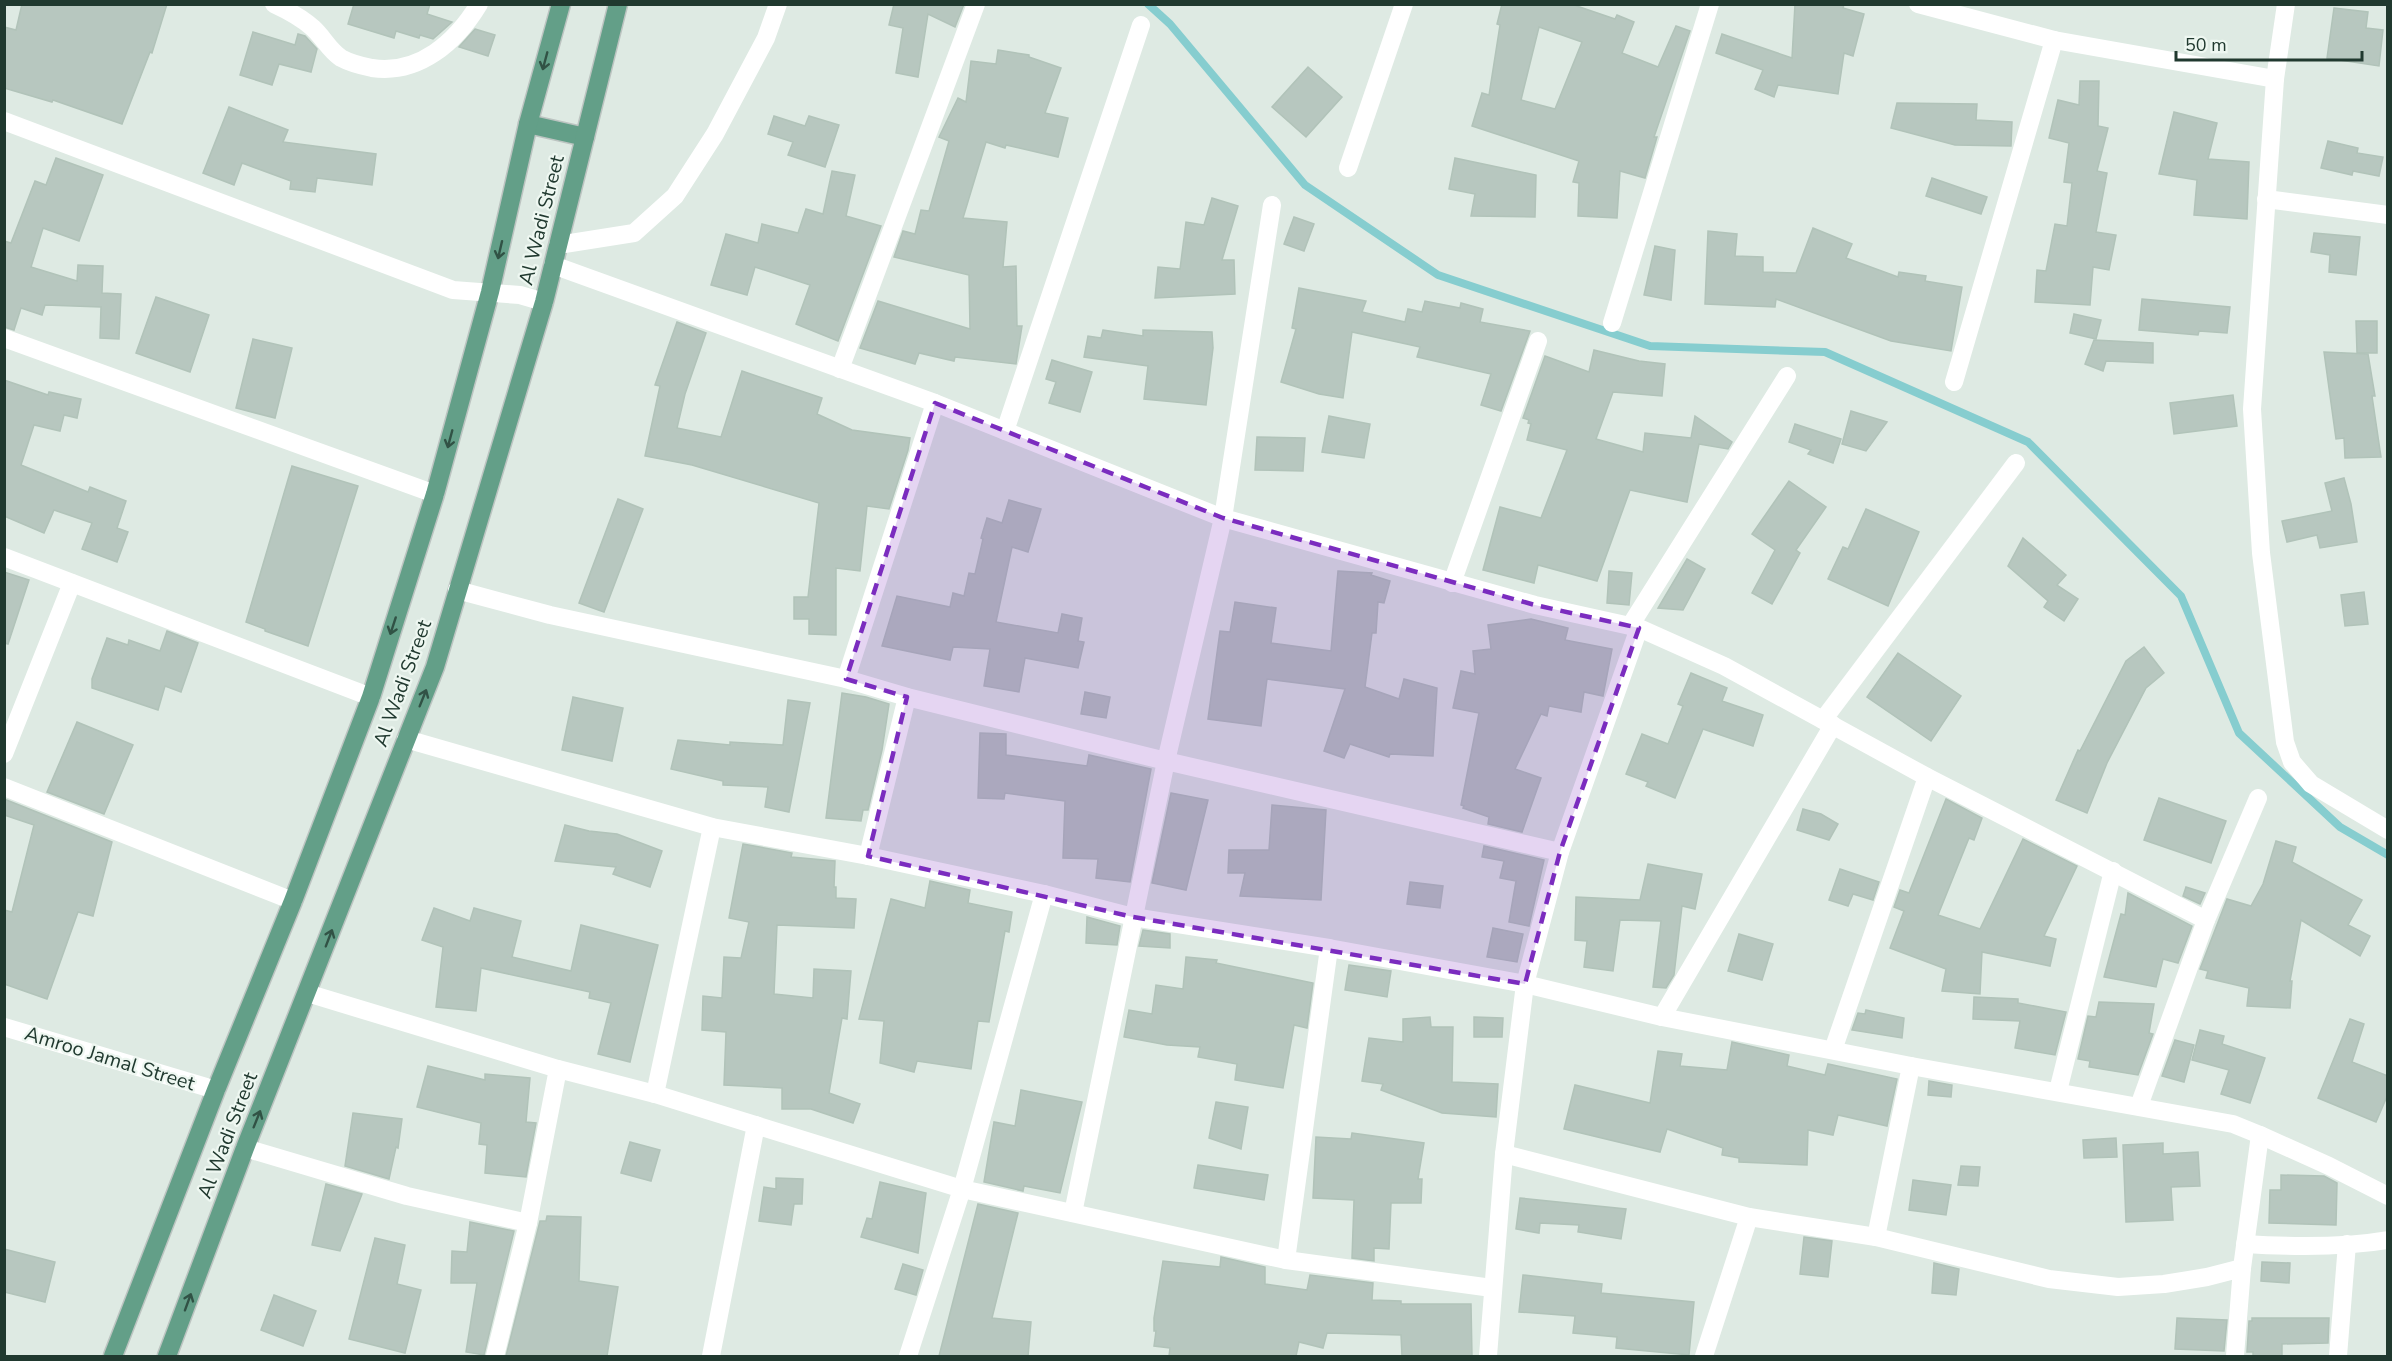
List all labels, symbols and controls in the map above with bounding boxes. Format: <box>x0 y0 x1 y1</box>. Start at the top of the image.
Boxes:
scale bar <box>2176 24 2362 62</box>
text: 50 m <box>2185 33 2227 57</box>
one-way arrow <box>539 51 551 70</box>
street label: Al Wadi Street <box>512 151 571 288</box>
one-way arrow <box>493 241 505 260</box>
one-way arrow <box>444 429 455 448</box>
street label: Al Wadi Street <box>367 615 438 750</box>
one-way arrow <box>387 616 398 635</box>
one-way arrow <box>418 689 429 708</box>
one-way arrow <box>324 929 335 948</box>
street label: Amroo Jamal Street <box>21 1020 199 1097</box>
street label: Al Wadi Street <box>191 1067 264 1202</box>
one-way arrow <box>252 1111 263 1129</box>
one-way arrow <box>183 1293 194 1312</box>

